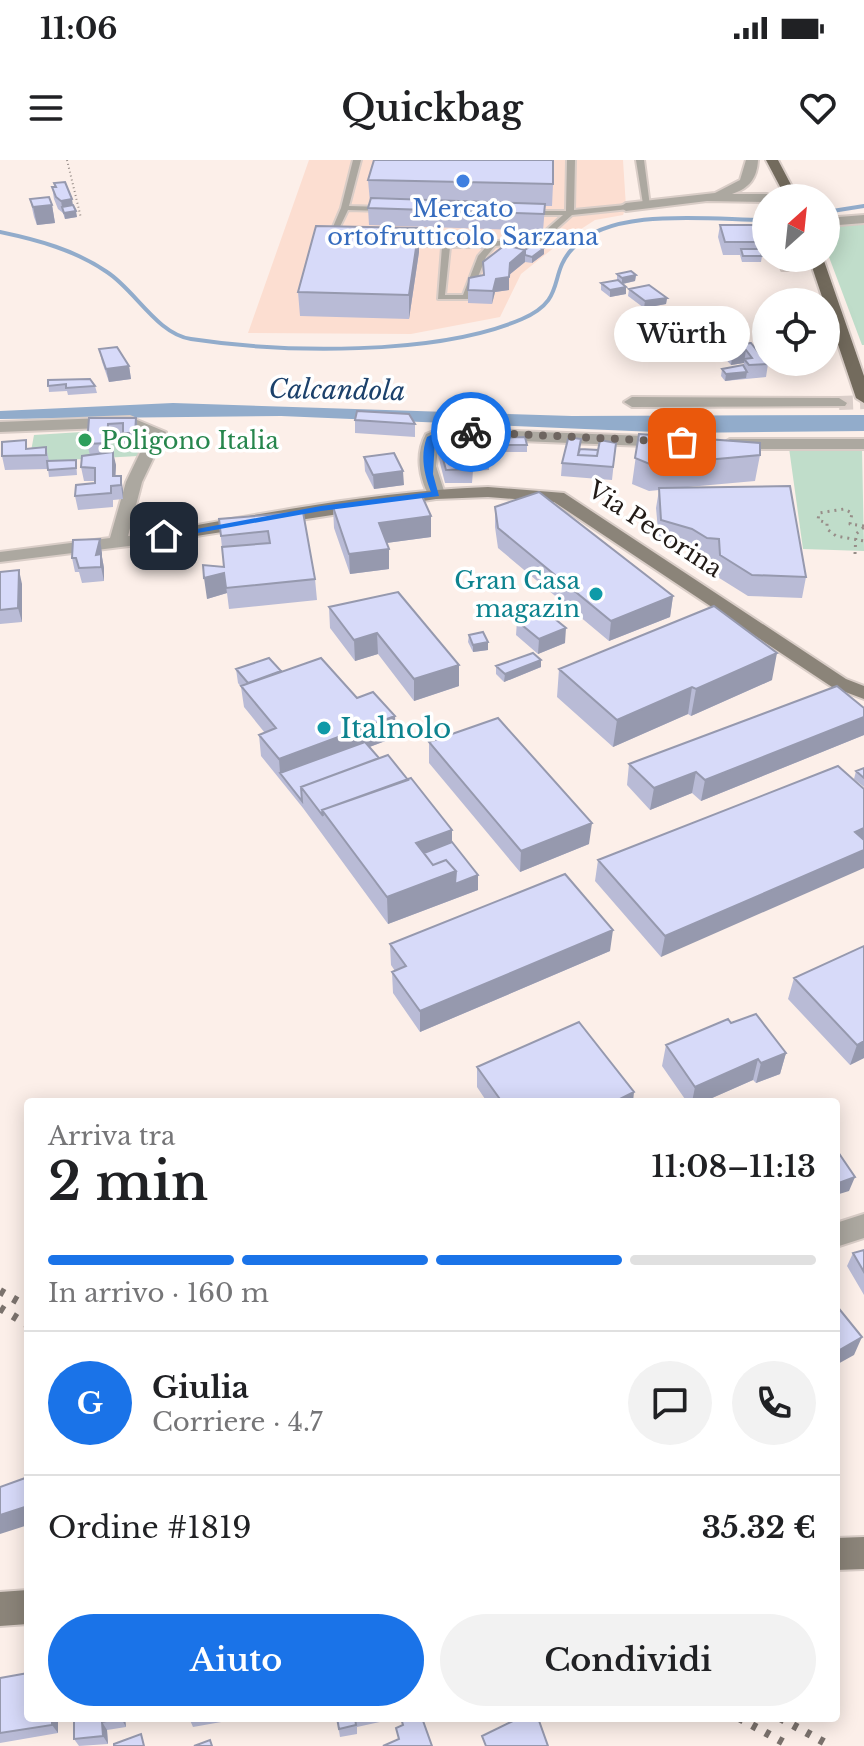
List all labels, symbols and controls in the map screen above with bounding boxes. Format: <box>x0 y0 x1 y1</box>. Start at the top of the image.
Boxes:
text: 11:06 <box>40 10 118 47</box>
icon: menu <box>24 86 68 130</box>
text: Quickbag <box>341 86 523 131</box>
icon: heart <box>796 86 840 130</box>
marker: Mercato ortofrutticolo Sarzana <box>454 172 472 190</box>
north arrow <box>752 184 840 272</box>
map controls <box>752 184 840 376</box>
place label: Mercato ortofrutticolo Sarzana <box>327 194 599 251</box>
button: locate <box>752 288 840 376</box>
callout: Würth <box>614 306 750 362</box>
text: Würth <box>637 318 727 350</box>
water label: Calcandola <box>268 373 406 407</box>
courier <box>431 392 511 472</box>
pin <box>648 408 716 476</box>
icon: bike <box>449 410 493 454</box>
icon: bag <box>660 420 704 464</box>
place label: Poligono Italia <box>101 426 279 455</box>
marker: Poligono Italia <box>76 431 94 449</box>
street label: Via Pecorina <box>582 474 728 584</box>
pin <box>130 502 198 570</box>
icon: home <box>142 514 186 558</box>
place label: Gran Casa magazin <box>454 566 581 623</box>
marker: Gran Casa magazin <box>587 585 605 603</box>
place label: Italnolo <box>340 711 451 746</box>
marker: Italnolo <box>315 719 333 737</box>
text: Arriva tra <box>48 1120 175 1152</box>
text: 11:08–11:13 <box>651 1148 816 1185</box>
text: 2 min <box>48 1150 208 1214</box>
text: In arrivo · 160 m <box>48 1277 269 1309</box>
button: chat <box>628 1361 712 1445</box>
button: phone <box>732 1361 816 1445</box>
text: Giulia <box>152 1369 249 1406</box>
text: G <box>77 1385 103 1422</box>
text: Corriere · 4.7 <box>152 1406 323 1438</box>
text: Ordine #1819 <box>48 1509 252 1546</box>
text: 35.32 € <box>702 1509 816 1546</box>
button: Aiuto <box>48 1614 424 1706</box>
button: Condividi <box>440 1614 816 1706</box>

